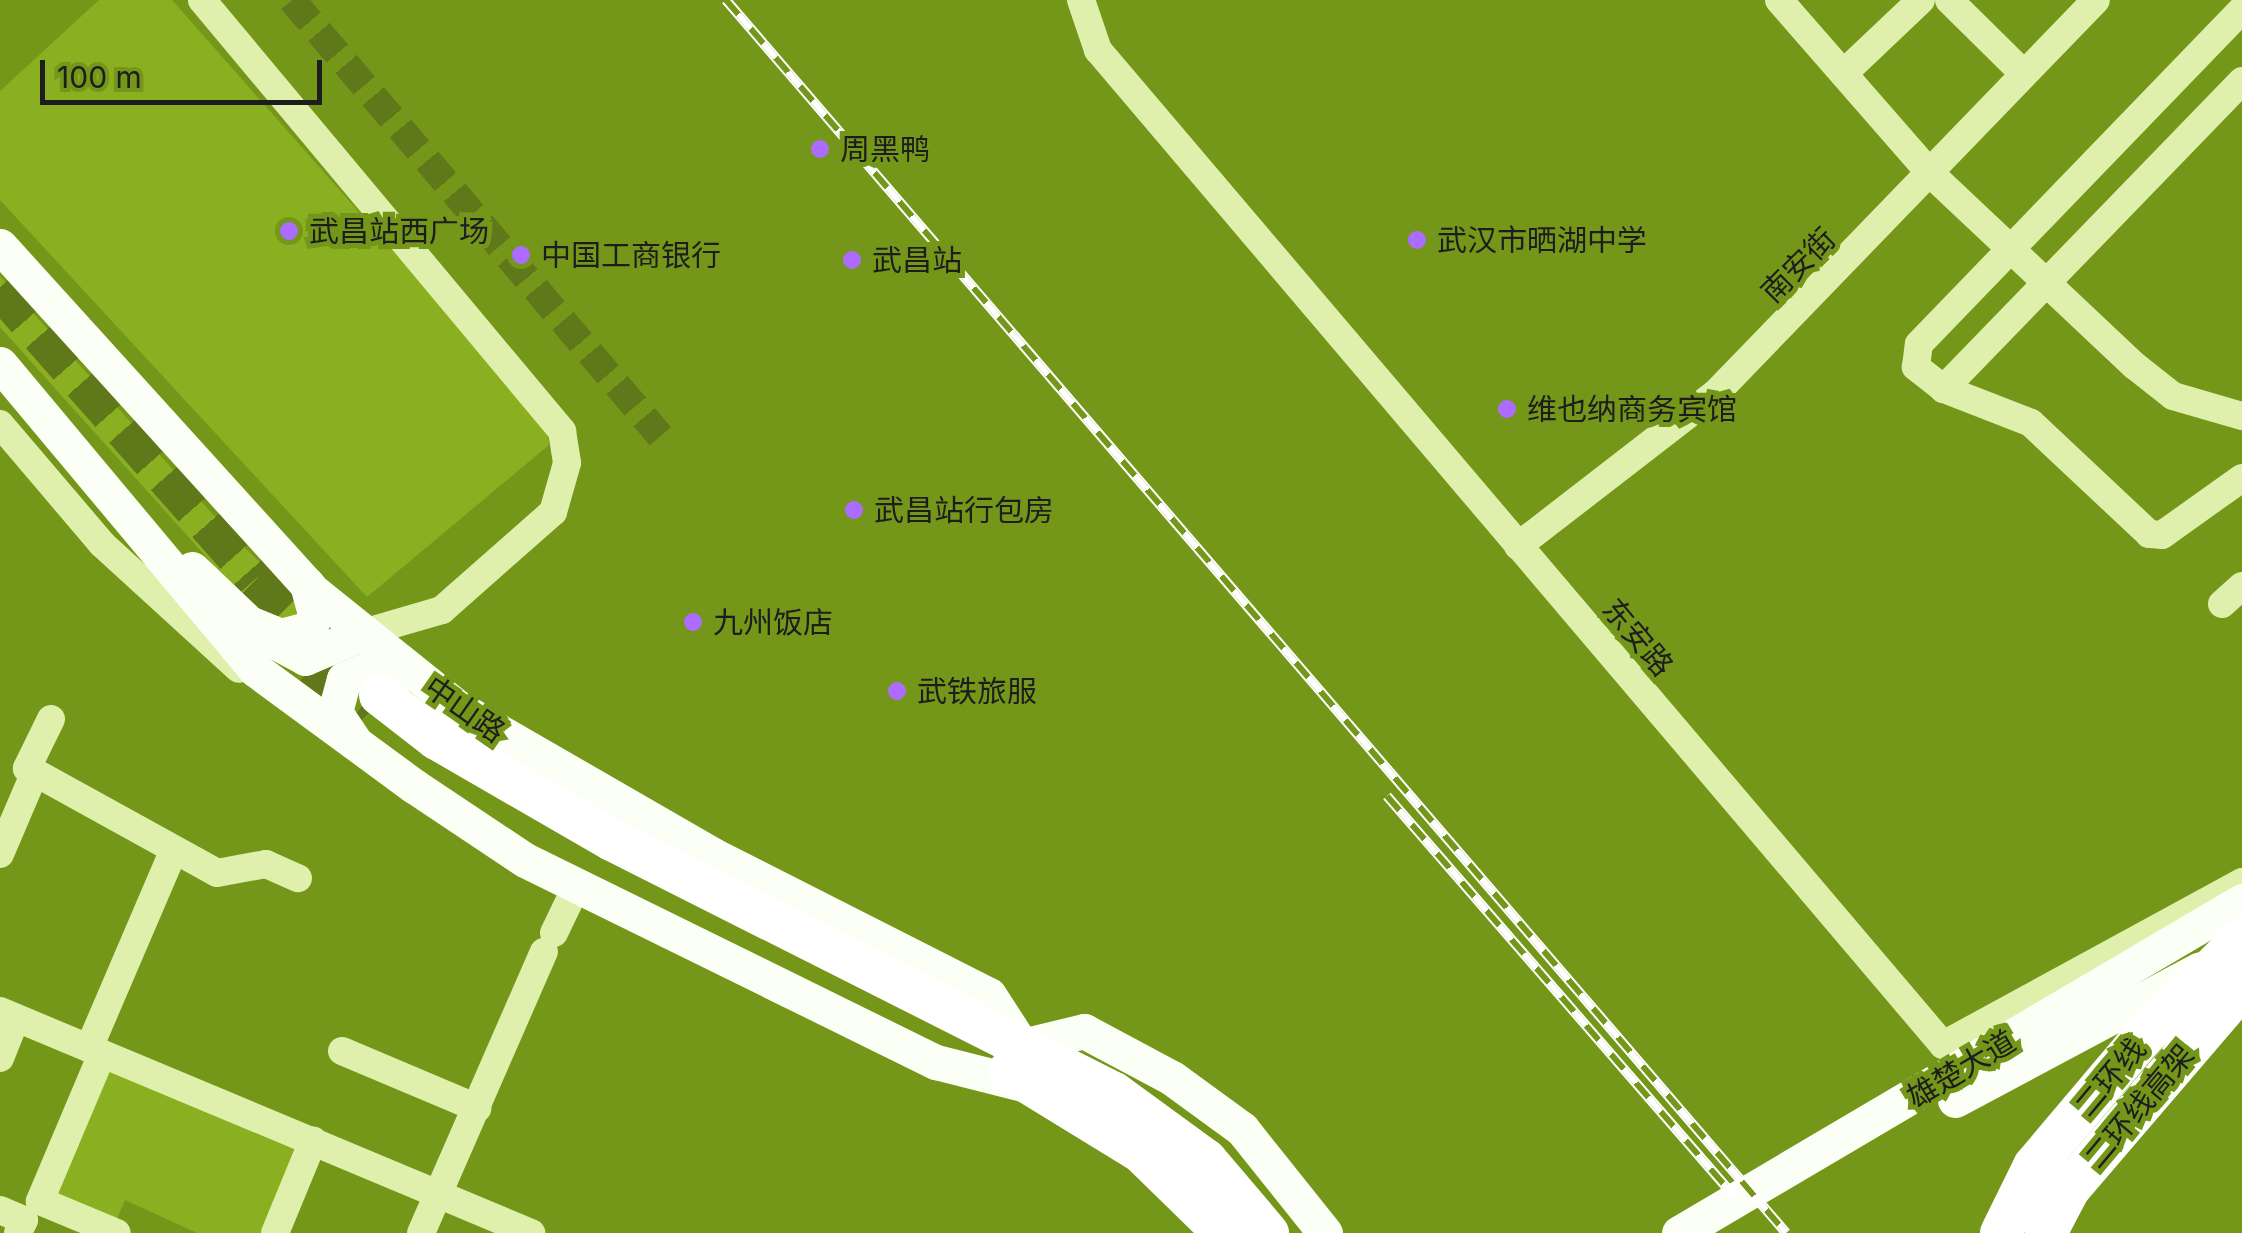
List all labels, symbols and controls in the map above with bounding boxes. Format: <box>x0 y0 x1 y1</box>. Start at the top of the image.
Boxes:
scale bar <box>45 40 328 102</box>
text: 100 m <box>57 59 142 95</box>
place label: 周黑鸭 <box>840 131 930 167</box>
marker: 周黑鸭 <box>809 138 831 160</box>
place label: 武昌站西广场 <box>309 213 489 249</box>
marker: 武昌站西广场 <box>278 220 300 242</box>
street label: 南安街 <box>1753 220 1843 310</box>
place label: 武汉市晒湖中学 <box>1437 222 1647 258</box>
marker: 武汉市晒湖中学 <box>1406 229 1428 251</box>
place label: 中国工商银行 <box>541 237 721 273</box>
place label: 武昌站 <box>872 242 962 278</box>
marker: 中国工商银行 <box>510 244 532 266</box>
marker: 武昌站 <box>841 249 863 271</box>
place label: 维也纳商务宾馆 <box>1527 391 1737 427</box>
marker: 维也纳商务宾馆 <box>1496 398 1518 420</box>
place label: 武昌站行包房 <box>874 492 1054 528</box>
marker: 武昌站行包房 <box>843 499 865 521</box>
street label: 东安路 <box>1595 591 1681 683</box>
place label: 九州饭店 <box>713 604 833 640</box>
marker: 九州饭店 <box>682 611 704 633</box>
street label: 中山路 <box>418 668 512 750</box>
place label: 武铁旅服 <box>917 673 1037 709</box>
marker: 武铁旅服 <box>886 680 908 702</box>
street label: 雄楚大道 <box>1900 1023 2022 1115</box>
street label: 二环线 <box>2067 1031 2153 1123</box>
street label: 二环线高架 <box>2077 1037 2201 1175</box>

